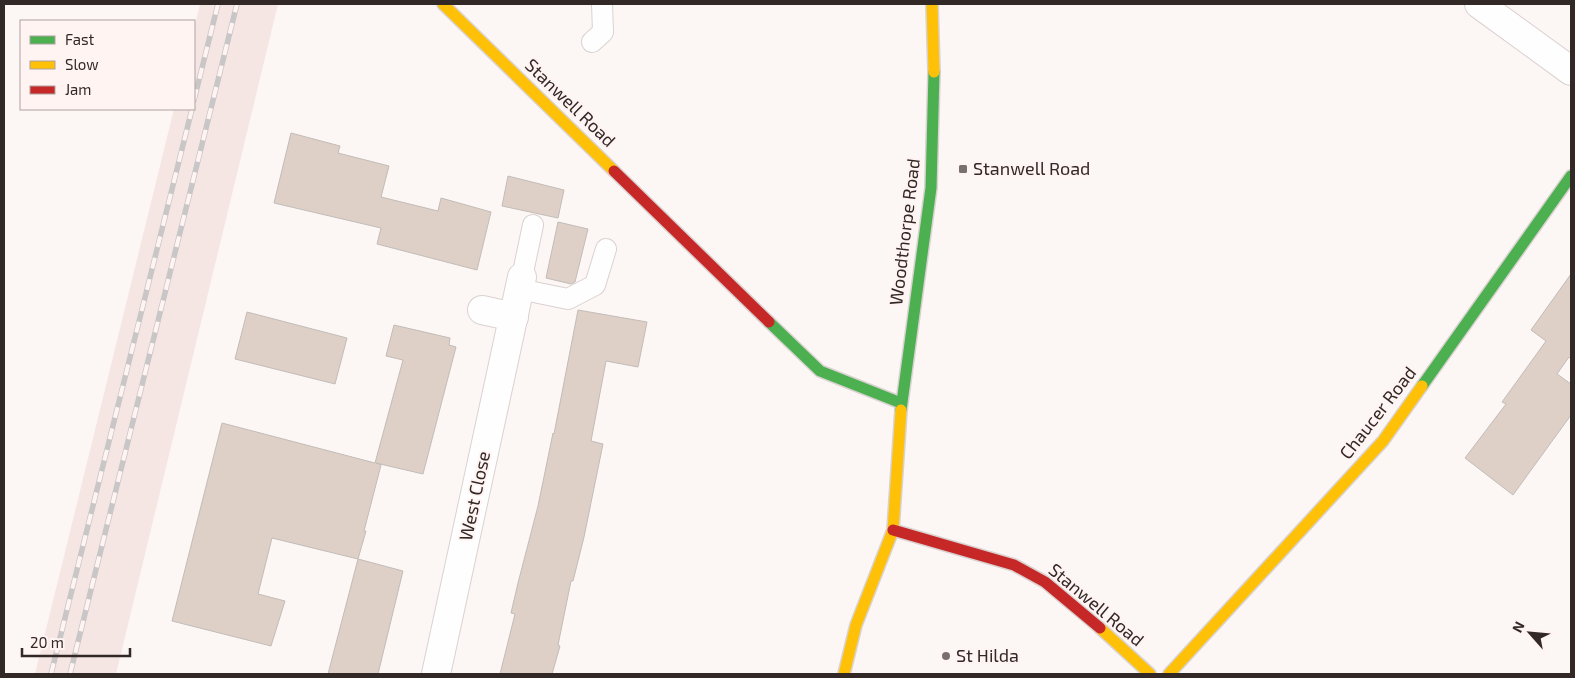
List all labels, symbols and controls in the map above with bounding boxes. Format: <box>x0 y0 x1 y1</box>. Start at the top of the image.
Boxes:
legend <box>20 20 195 110</box>
text: Fast <box>65 30 95 48</box>
street label: Stanwell Road <box>521 54 621 151</box>
text: Slow <box>65 55 99 73</box>
text: Jam <box>65 80 91 98</box>
street label: Woodthorpe Road <box>884 157 924 307</box>
place label: Stanwell Road <box>973 157 1090 179</box>
marker: Stanwell Road <box>957 163 969 175</box>
street label: Chaucer Road <box>1334 362 1420 463</box>
street label: West Close <box>454 449 494 543</box>
street label: Stanwell Road <box>1045 558 1149 650</box>
north arrow <box>1505 608 1555 658</box>
text: N <box>1508 619 1528 635</box>
scale bar <box>22 626 130 658</box>
text: 20 m <box>30 633 64 651</box>
place label: St Hilda <box>956 644 1019 666</box>
marker: St Hilda <box>940 650 952 662</box>

